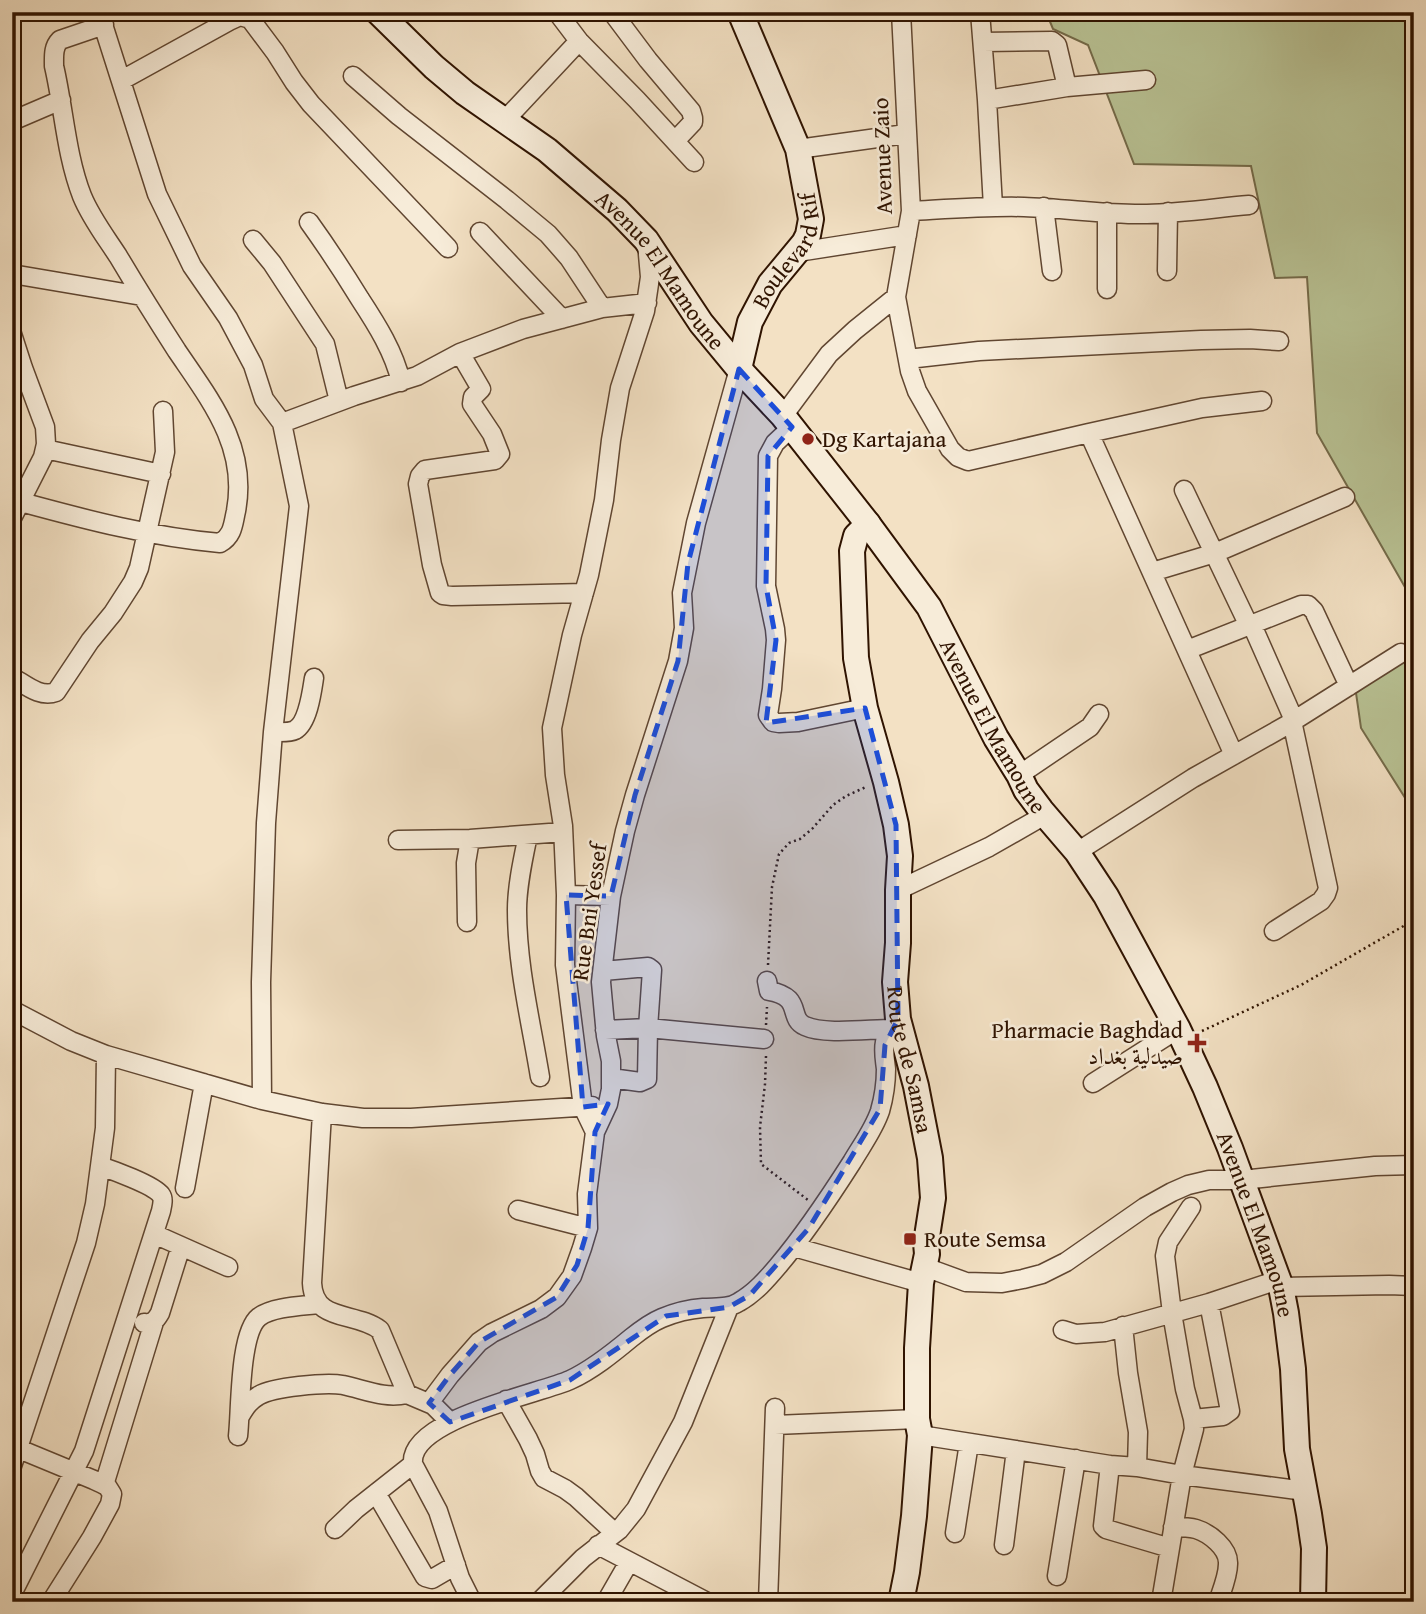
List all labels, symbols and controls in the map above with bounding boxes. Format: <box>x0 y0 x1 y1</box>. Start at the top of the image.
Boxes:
street label: Avenue Zaio <box>863 97 900 215</box>
street label: Avenue El Mamoune <box>589 182 733 357</box>
street label: Boulevard Rif <box>743 188 827 314</box>
place label: Dg Kartajana <box>822 422 946 455</box>
marker: Dg Kartajana <box>800 431 816 447</box>
street label: Avenue El Mamoune <box>932 633 1055 820</box>
street label: Rue Bni Yessef <box>563 838 615 983</box>
street label: Route de Samsa <box>879 984 942 1136</box>
place label: Pharmacie Baghdad صيدلية بغداد <box>992 1013 1184 1072</box>
marker: Pharmacie Baghdad صيدلية بغداد <box>1189 1035 1205 1051</box>
street label: Avenue El Mamoune <box>1209 1126 1303 1320</box>
place label: Route Semsa <box>924 1222 1046 1255</box>
marker: Route Semsa <box>902 1231 918 1247</box>

